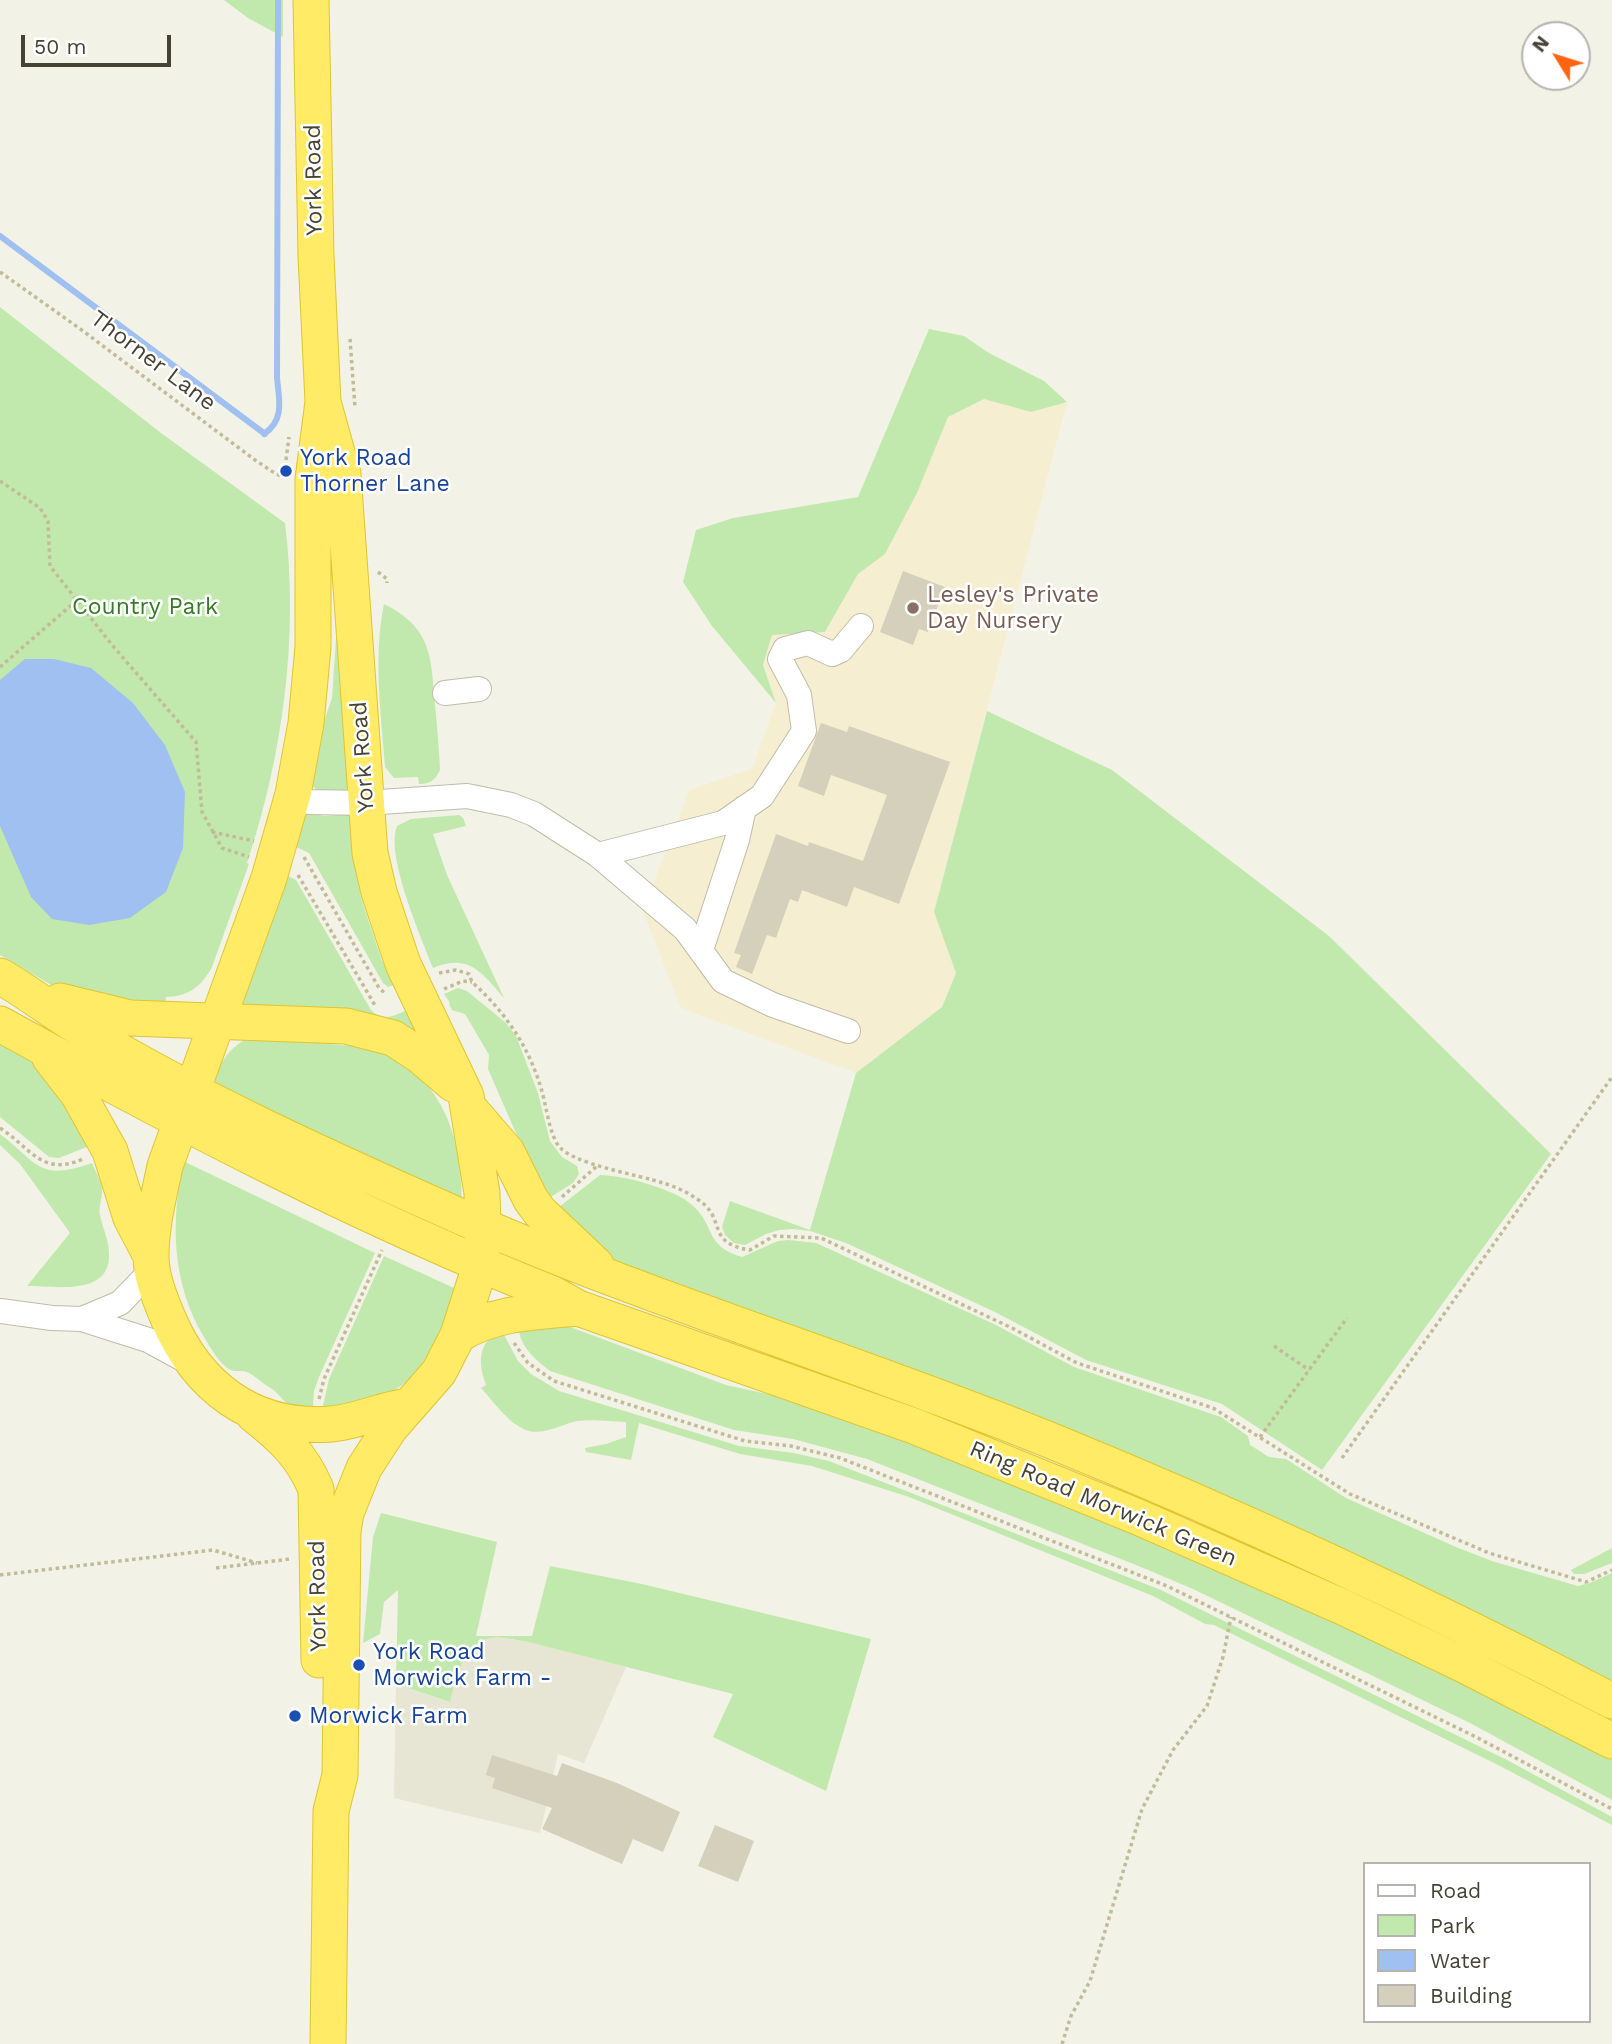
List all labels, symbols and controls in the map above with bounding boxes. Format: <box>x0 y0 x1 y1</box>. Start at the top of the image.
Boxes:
scale bar <box>24 21 175 65</box>
north arrow <box>1521 21 1591 91</box>
text: N <box>1527 31 1554 57</box>
text: 50 m <box>34 34 86 59</box>
street label: York Road <box>299 124 329 236</box>
street label: Thorner Lane <box>85 305 221 417</box>
place label: York Road Thorner Lane <box>300 444 450 498</box>
marker: York Road Thorner Lane <box>278 463 294 479</box>
place label: Lesley's Private Day Nursery <box>927 581 1099 635</box>
park label: Country Park <box>72 593 218 621</box>
marker: Lesley's Private Day Nursery <box>905 600 921 616</box>
street label: York Road <box>345 700 381 814</box>
street label: Ring Road Morwick Green <box>965 1435 1241 1573</box>
street label: York Road <box>303 1540 333 1652</box>
place label: York Road Morwick Farm - <box>373 1638 552 1692</box>
marker: York Road Morwick Farm - <box>351 1657 367 1673</box>
place label: Morwick Farm <box>309 1702 468 1730</box>
marker: Morwick Farm <box>287 1708 303 1724</box>
legend <box>1364 1862 1591 2023</box>
text: Road <box>1430 1878 1481 1903</box>
text: Park <box>1430 1913 1475 1938</box>
text: Water <box>1430 1948 1490 1973</box>
text: Building <box>1430 1983 1512 2008</box>

